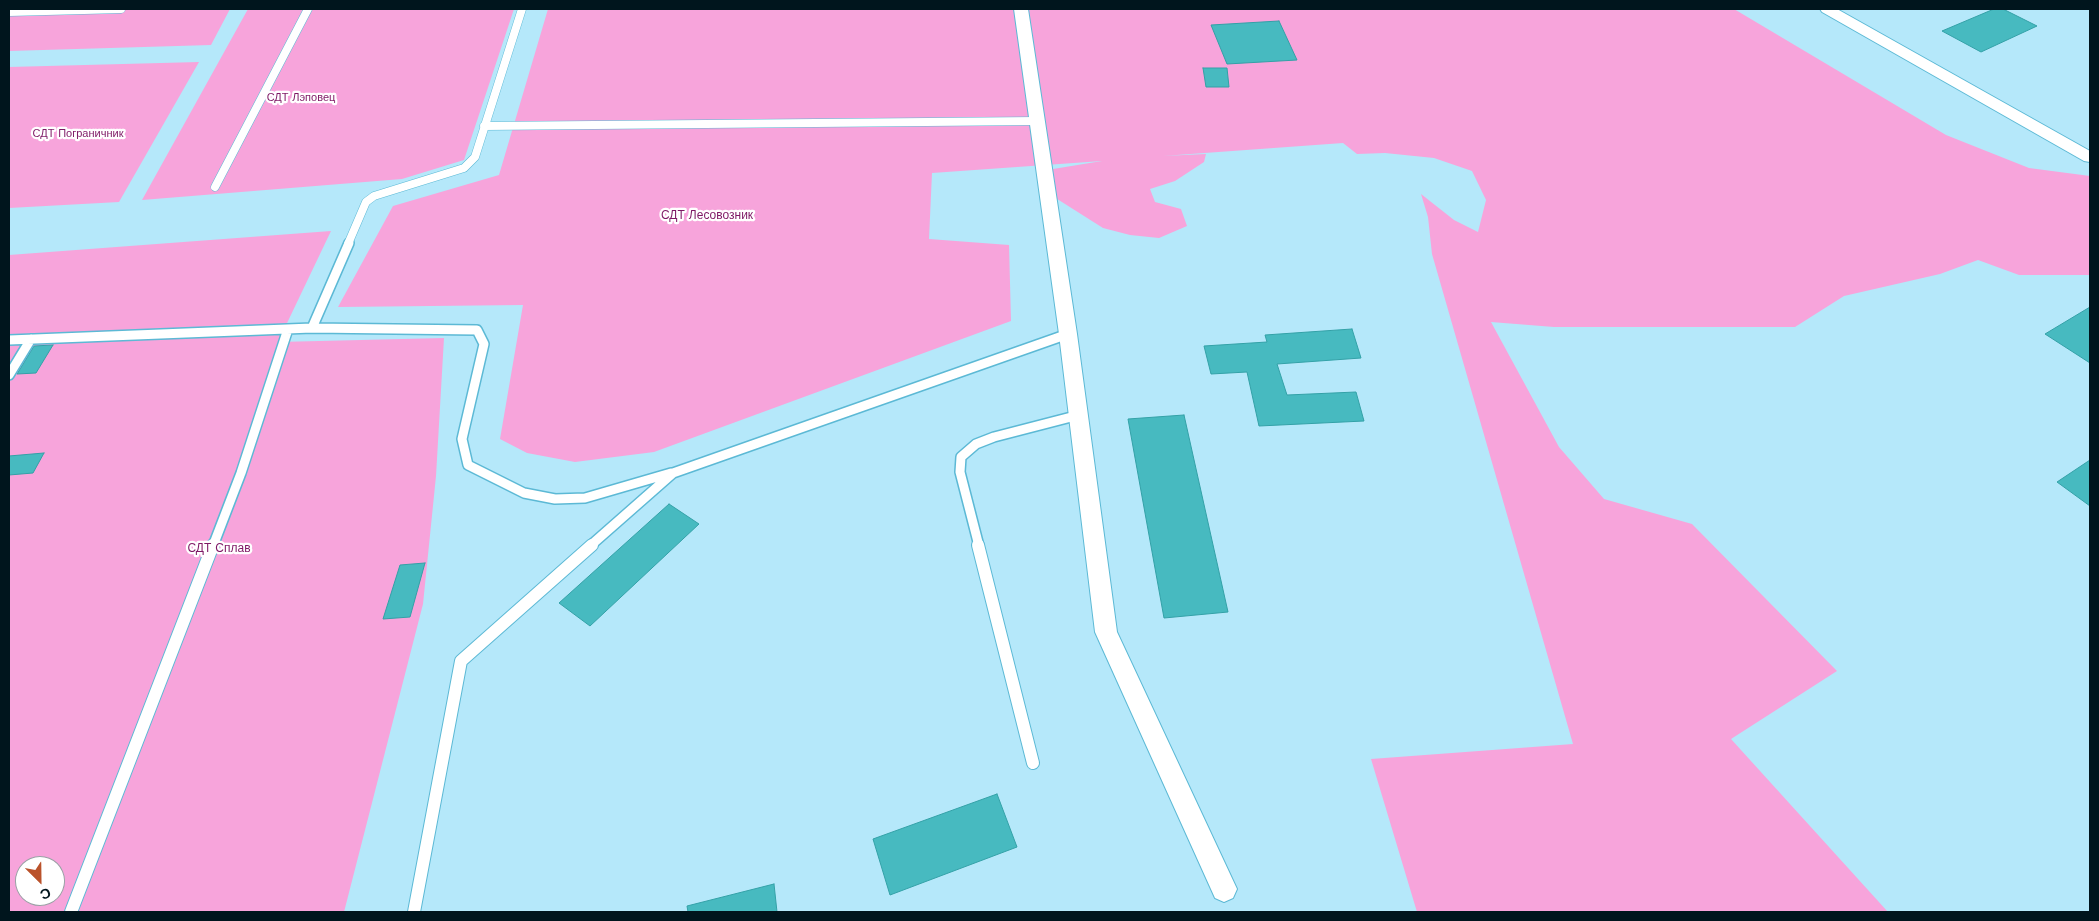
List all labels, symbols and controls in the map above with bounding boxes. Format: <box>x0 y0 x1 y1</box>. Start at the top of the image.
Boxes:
park label: СДТ Лэповец <box>267 91 335 105</box>
park label: СДТ Пограничник <box>33 127 123 141</box>
park label: СДТ Лесовозник <box>661 208 753 222</box>
park label: СДТ Сплав <box>187 541 251 555</box>
north arrow <box>15 856 65 906</box>
text: С <box>38 885 53 903</box>

